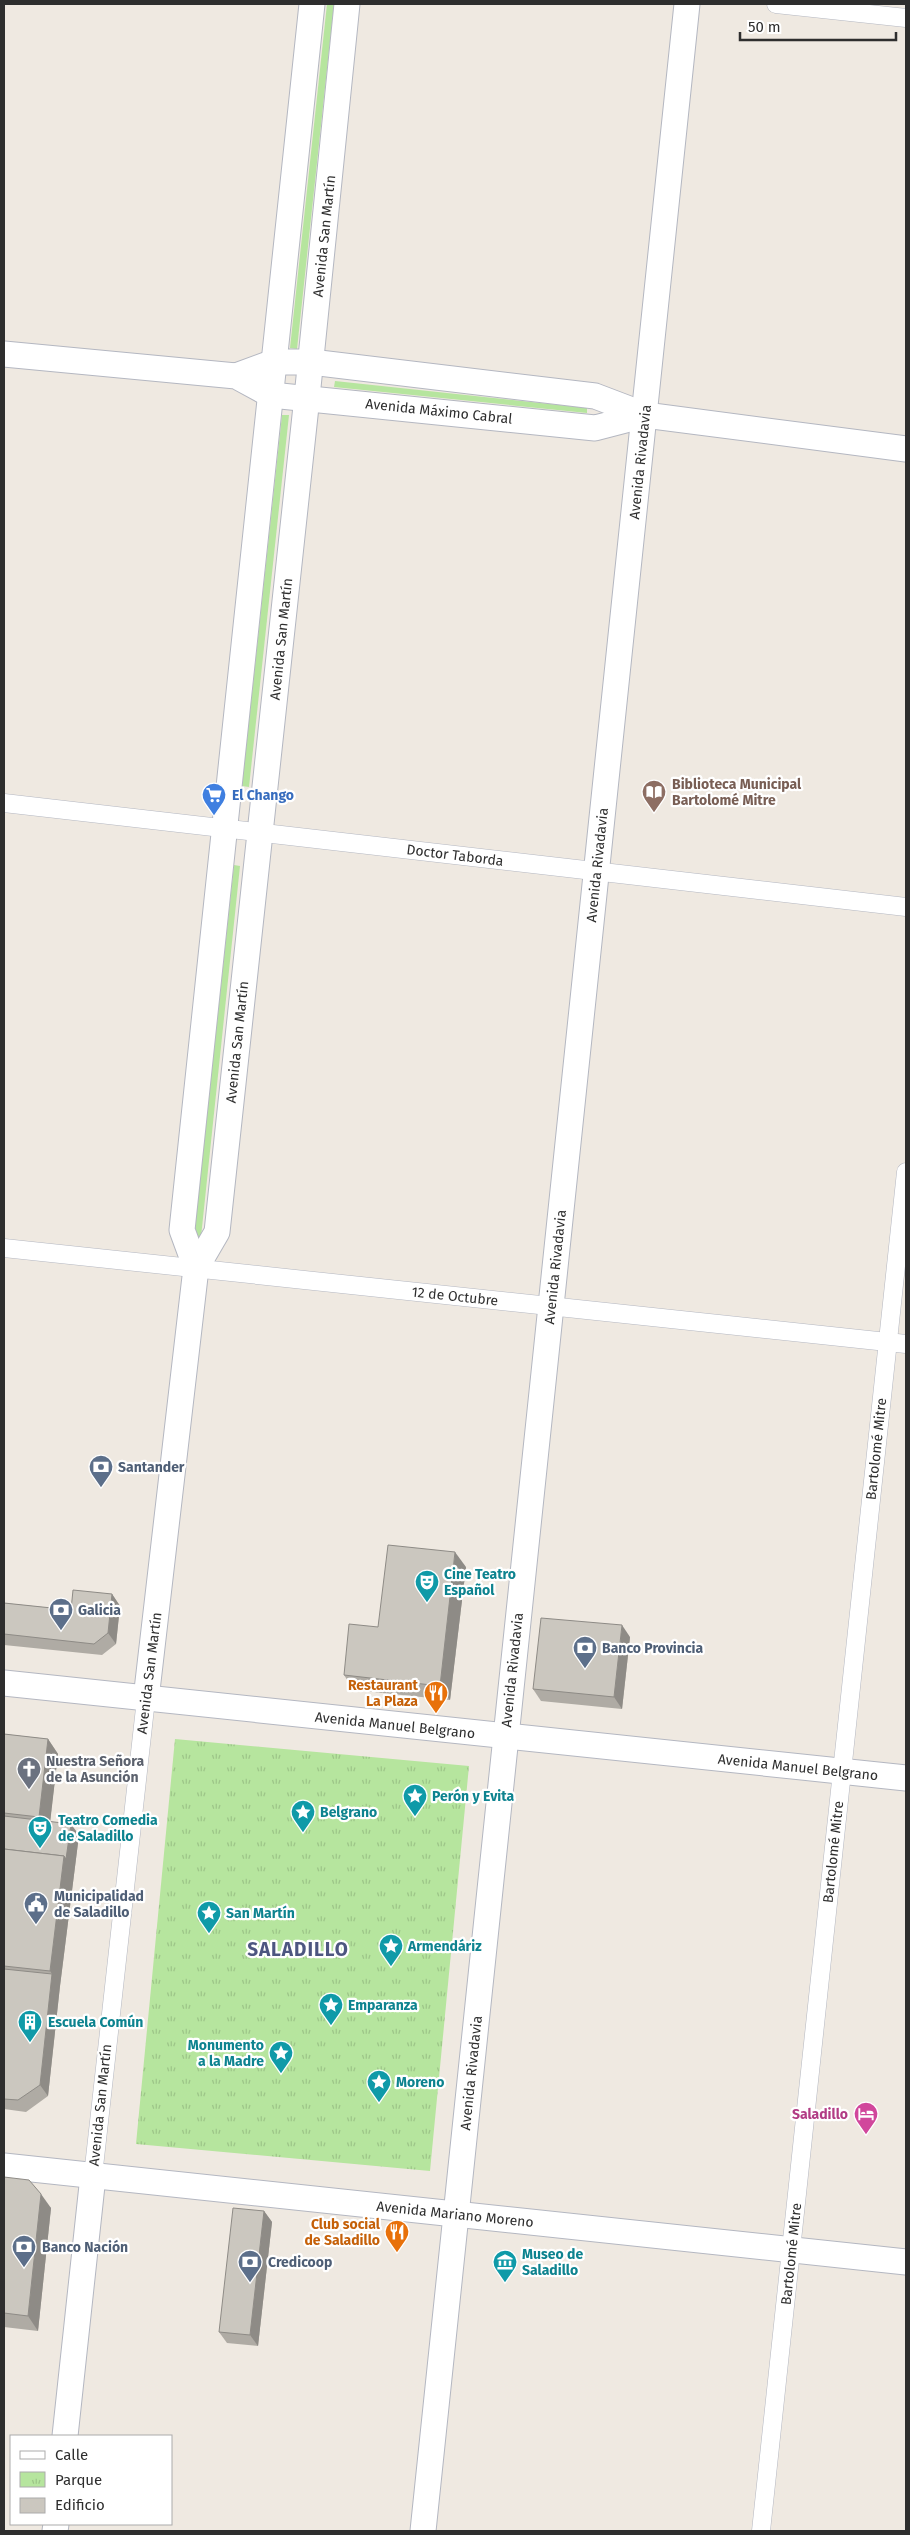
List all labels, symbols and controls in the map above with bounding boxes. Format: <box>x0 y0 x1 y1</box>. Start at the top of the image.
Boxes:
scale bar <box>740 10 896 42</box>
text: 50 m <box>748 18 781 36</box>
street label: Avenida San Martín <box>310 174 339 298</box>
street label: Avenida Máximo Cabral <box>365 395 513 428</box>
street label: Avenida Rivadavia <box>626 404 655 520</box>
street label: Avenida San Martín <box>267 577 296 701</box>
place label: Biblioteca Municipal Bartolomé Mitre <box>672 776 802 809</box>
library icon: Biblioteca Municipal Bartolomé Mitre <box>641 779 667 813</box>
supermarket icon: El Chango <box>201 782 227 816</box>
place label: El Chango <box>232 787 294 804</box>
street label: Avenida Rivadavia <box>583 807 612 923</box>
street label: Doctor Taborda <box>405 841 504 870</box>
street label: Avenida San Martín <box>223 980 252 1104</box>
street label: Avenida Rivadavia <box>541 1209 570 1325</box>
street label: 12 de Octubre <box>411 1284 499 1309</box>
street label: Bartolomé Mitre <box>863 1397 890 1501</box>
bank icon: Santander <box>88 1454 114 1488</box>
place label: Santander <box>118 1459 185 1476</box>
place label: Cine Teatro Español <box>444 1566 516 1599</box>
theatre icon: Cine Teatro Español <box>414 1569 440 1603</box>
bank icon: Galicia <box>48 1597 74 1631</box>
place label: Galicia <box>78 1602 121 1619</box>
street label: Avenida San Martín <box>134 1611 165 1735</box>
street label: Avenida Rivadavia <box>498 1612 527 1728</box>
bank icon: Banco Provincia <box>572 1635 598 1669</box>
place label: Banco Provincia <box>602 1640 704 1657</box>
place label: Restaurant La Plaza <box>348 1677 419 1710</box>
restaurant icon: Restaurant La Plaza <box>423 1680 449 1714</box>
street label: Avenida Manuel Belgrano <box>314 1709 476 1742</box>
street label: Avenida Manuel Belgrano <box>717 1751 879 1784</box>
place label: Nuestra Señora de la Asunción <box>46 1753 144 1786</box>
church icon: Nuestra Señora de la Asunción <box>16 1756 42 1790</box>
place icon: Perón y Evita <box>402 1783 428 1817</box>
place label: Perón y Evita <box>432 1788 514 1805</box>
place icon: Belgrano <box>290 1799 316 1833</box>
street label: Bartolomé Mitre <box>820 1800 847 1904</box>
place label: Belgrano <box>320 1804 377 1821</box>
place label: Teatro Comedia de Saladillo <box>58 1812 158 1845</box>
theatre icon: Teatro Comedia de Saladillo <box>27 1815 53 1849</box>
place label: Municipalidad de Saladillo <box>54 1888 144 1921</box>
public building icon: Municipalidad de Saladillo <box>23 1891 49 1925</box>
place icon: San Martín <box>196 1900 222 1934</box>
place label: San Martín <box>226 1905 295 1922</box>
place icon: Armendáriz <box>378 1933 404 1967</box>
district label: SALADILLO <box>247 1938 349 1961</box>
place label: Armendáriz <box>407 1938 482 1955</box>
place icon: Emparanza <box>318 1992 344 2026</box>
place label: Emparanza <box>348 1997 418 2014</box>
building icon: Escuela Común <box>17 2009 43 2043</box>
place label: Escuela Común <box>48 2014 143 2031</box>
street label: Avenida Rivadavia <box>457 2015 486 2131</box>
place label: Monumento a la Madre <box>188 2037 264 2070</box>
place icon: Monumento a la Madre <box>268 2040 294 2074</box>
street label: Avenida San Martín <box>86 2043 115 2167</box>
place icon: Moreno <box>366 2069 392 2103</box>
place label: Moreno <box>396 2074 444 2091</box>
hotel icon: Saladillo <box>853 2101 879 2135</box>
place label: Saladillo <box>792 2106 848 2123</box>
street label: Avenida Mariano Moreno <box>376 2198 534 2231</box>
street label: Bartolomé Mitre <box>778 2202 805 2306</box>
place label: Club social de Saladillo <box>304 2216 381 2249</box>
restaurant icon: Club social de Saladillo <box>384 2219 410 2253</box>
bank icon: Banco Nación <box>11 2234 37 2268</box>
place label: Banco Nación <box>42 2239 128 2256</box>
place label: Museo de Saladillo <box>522 2246 583 2279</box>
bank icon: Credicoop <box>237 2249 263 2283</box>
museum icon: Museo de Saladillo <box>492 2249 518 2283</box>
place label: Credicoop <box>268 2254 332 2271</box>
legend <box>10 2435 172 2525</box>
text: Calle <box>55 2446 88 2464</box>
text: Parque <box>55 2471 102 2489</box>
text: Edificio <box>55 2496 105 2514</box>

